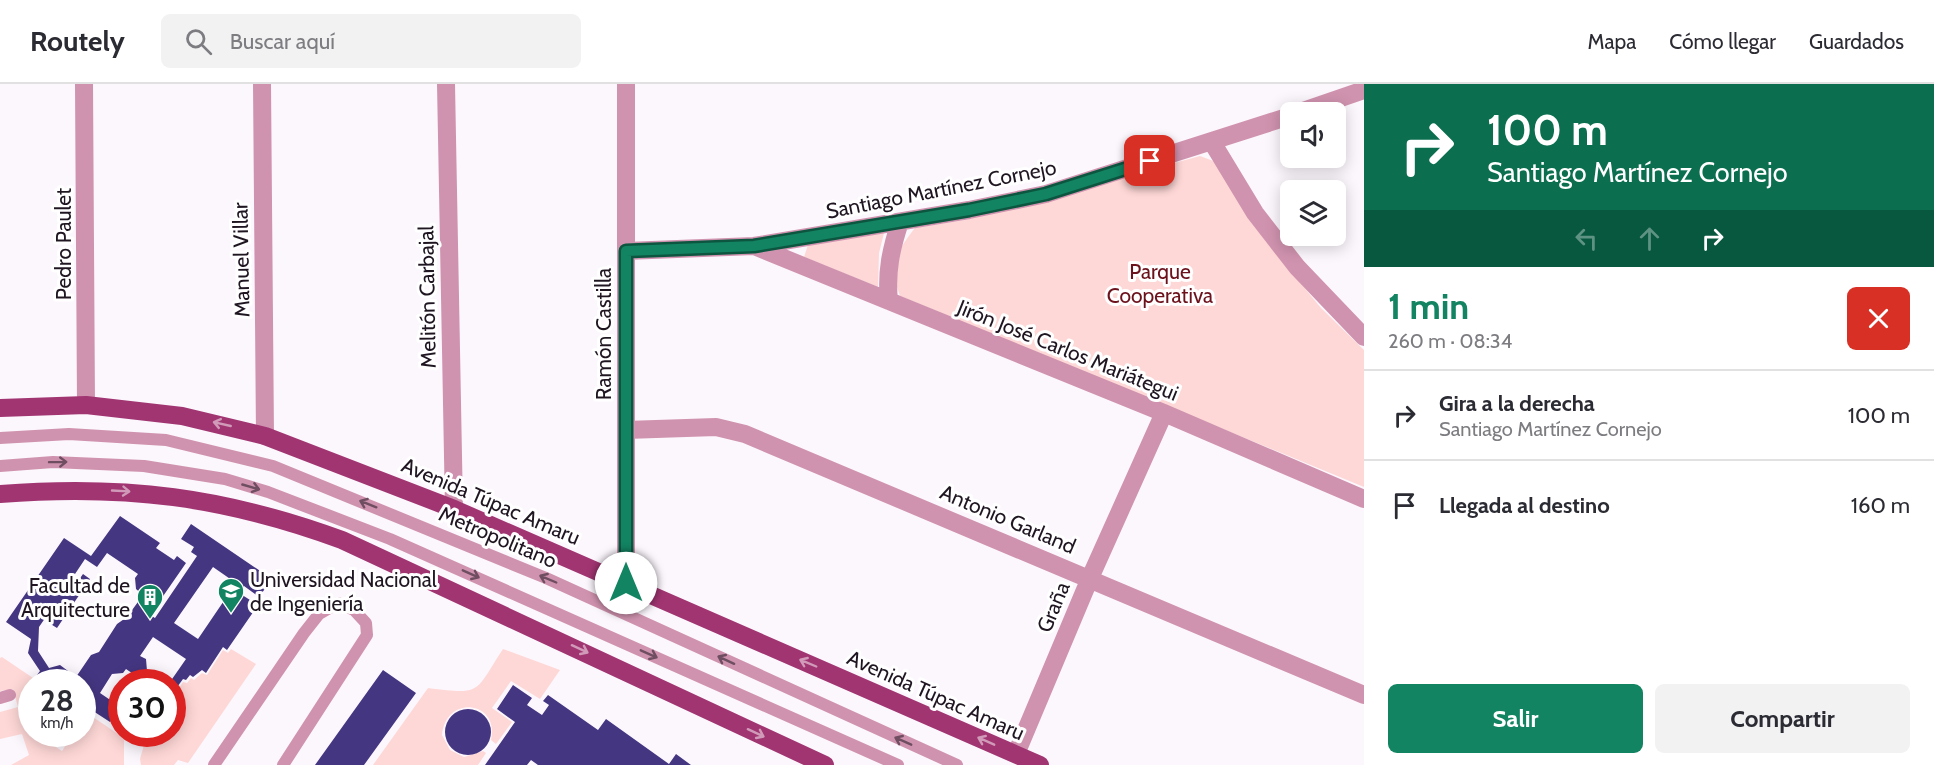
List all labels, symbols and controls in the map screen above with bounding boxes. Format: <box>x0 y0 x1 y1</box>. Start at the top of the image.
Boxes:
search box <box>161 14 581 68</box>
text: Routely <box>30 24 125 58</box>
icon: search <box>182 25 215 58</box>
text: Buscar aquí <box>230 28 335 55</box>
text: Mapa <box>1588 29 1636 54</box>
text: Cómo llegar <box>1669 29 1776 54</box>
text: Guardados <box>1809 29 1904 54</box>
map controls <box>1280 102 1346 246</box>
button: sound <box>1280 102 1346 168</box>
text: 100 m <box>1487 104 1608 156</box>
icon: right <box>1388 108 1466 186</box>
pin <box>1124 135 1175 186</box>
icon: arrive <box>1133 144 1166 177</box>
street label: Santiago Martínez Cornejo <box>824 154 1058 225</box>
text: Santiago Martínez Cornejo <box>1487 156 1788 189</box>
button: layers <box>1280 180 1346 246</box>
street label: Pedro Paulet <box>51 188 76 300</box>
street label: Manuel Villar <box>227 202 255 318</box>
icon: left <box>1570 222 1603 255</box>
icon: ahead <box>1633 222 1666 255</box>
icon: right <box>1696 222 1729 255</box>
street label: Melitón Carbajal <box>413 225 442 369</box>
park label: Parque Cooperativa <box>1107 259 1213 308</box>
street label: Ramón Castilla <box>591 268 616 400</box>
text: 1 min <box>1388 284 1469 328</box>
button: close <box>1847 287 1910 350</box>
street label: Jirón José Carlos Mariátegui <box>953 294 1182 406</box>
text: 260 m · 08:34 <box>1388 329 1512 353</box>
text: Gira a la derecha <box>1439 390 1595 417</box>
icon: right <box>1388 399 1421 432</box>
text: 100 m <box>1848 402 1910 429</box>
text: Santiago Martínez Cornejo <box>1439 417 1662 441</box>
one-way arrow <box>213 418 232 429</box>
street label: Avenida Túpac Amaru <box>398 452 584 550</box>
one-way arrow <box>48 456 68 468</box>
street label: Antonio Garland <box>936 479 1080 559</box>
one-way arrow <box>241 482 260 493</box>
one-way arrow <box>111 486 131 497</box>
icon: arrive <box>1388 489 1421 522</box>
text: Llegada al destino <box>1439 492 1610 519</box>
text: 160 m <box>1851 492 1910 519</box>
one-way arrow <box>360 498 378 509</box>
street label: Metropolitano <box>435 501 561 573</box>
position arrow <box>594 551 658 615</box>
place label: Universidad Nacional de Ingeniería <box>250 567 437 616</box>
one-way arrow <box>462 570 480 581</box>
place label: Facultad de Arquitecture <box>21 573 130 622</box>
one-way arrow <box>540 573 558 584</box>
school or university icon: Universidad Nacional de Ingeniería <box>216 576 246 614</box>
street label: Graña <box>1031 578 1075 636</box>
building icon: Facultad de Arquitecture <box>135 582 165 620</box>
one-way arrow <box>570 644 588 656</box>
street label: Avenida Túpac Amaru <box>844 645 1028 745</box>
one-way arrow <box>640 648 658 660</box>
one-way arrow <box>717 653 735 665</box>
one-way arrow <box>799 656 817 667</box>
speed limit sign: 30 <box>108 669 186 747</box>
text: 28 <box>40 682 74 719</box>
button: Salir <box>1388 684 1643 753</box>
button: Compartir <box>1655 684 1910 753</box>
text: km/h <box>41 714 73 732</box>
one-way arrow <box>747 727 765 739</box>
one-way arrow <box>895 735 913 746</box>
one-way arrow <box>978 735 996 747</box>

